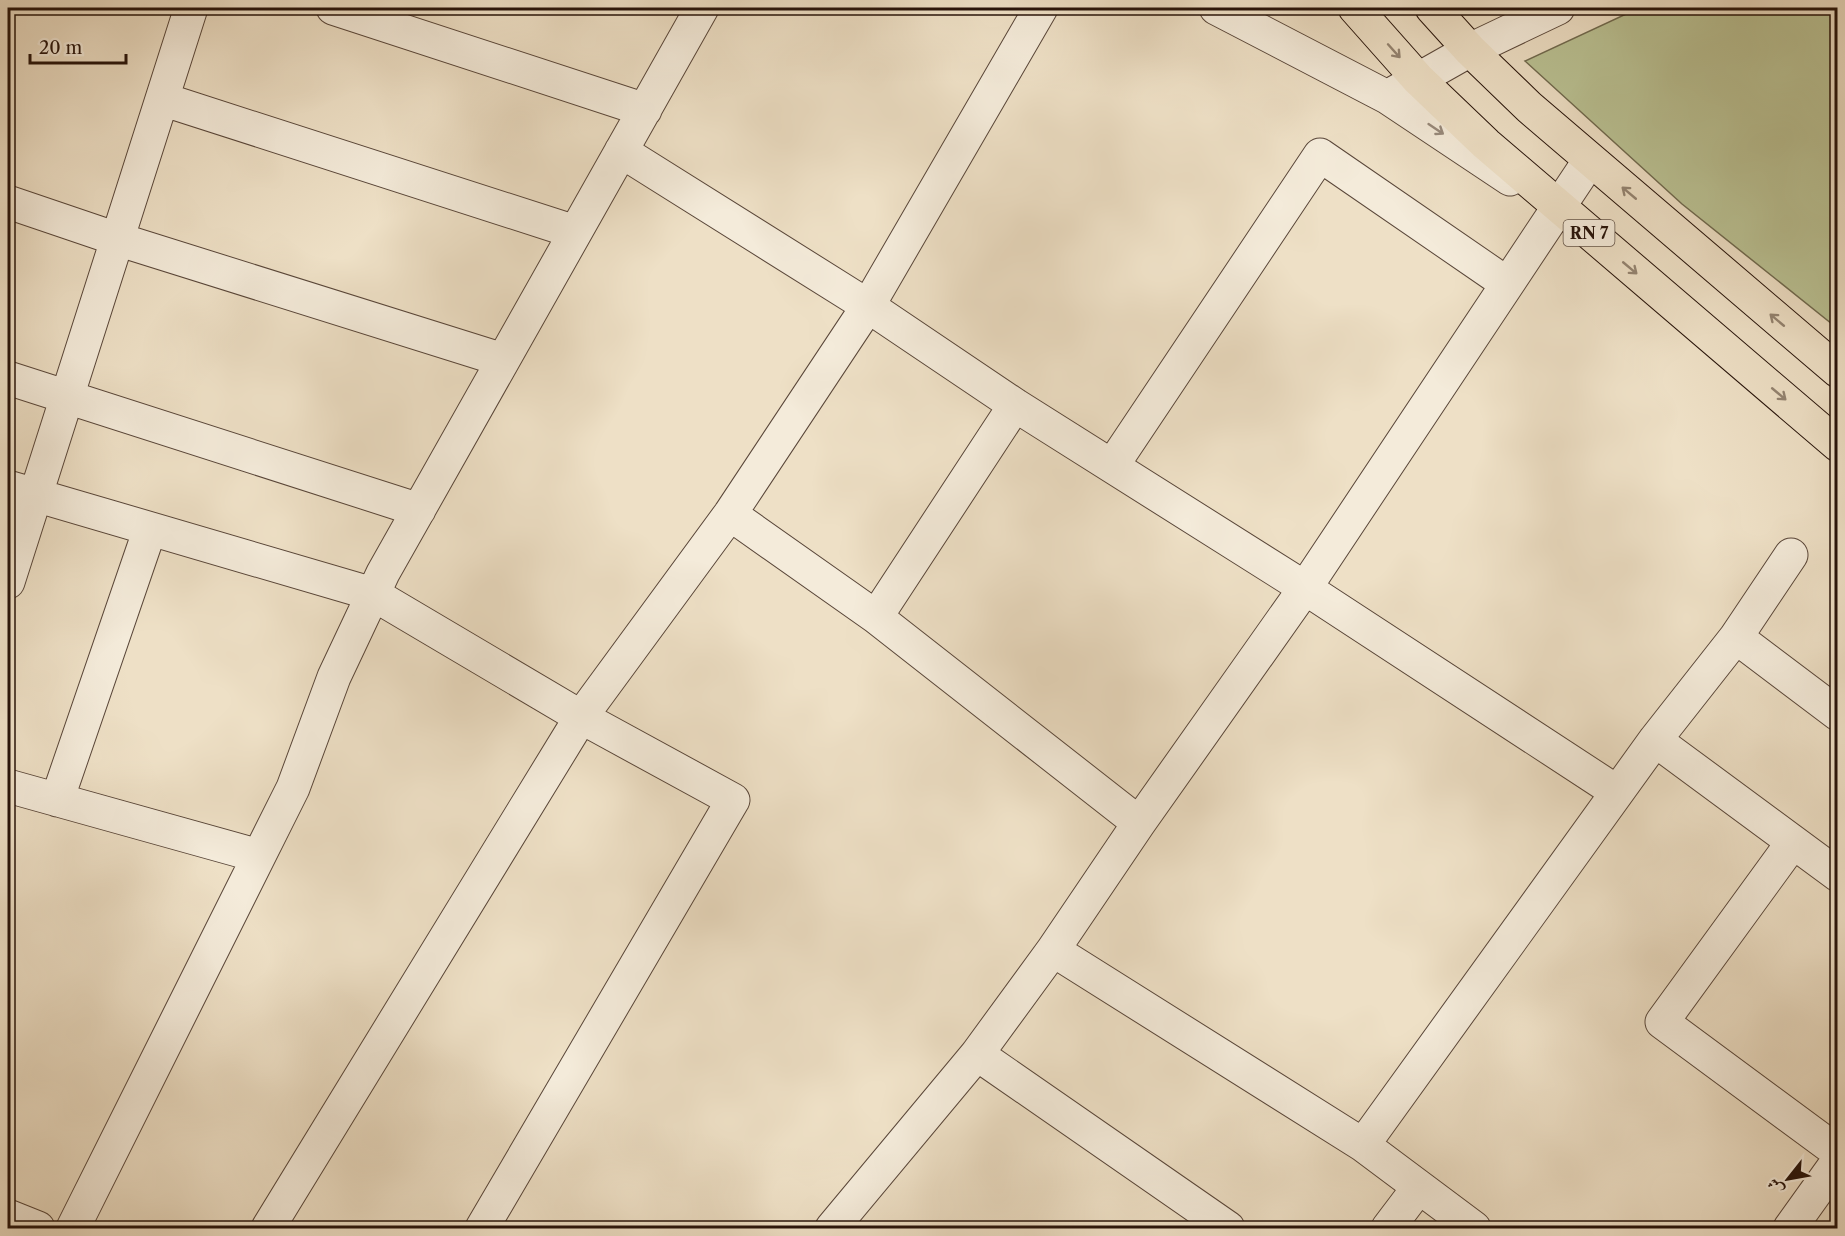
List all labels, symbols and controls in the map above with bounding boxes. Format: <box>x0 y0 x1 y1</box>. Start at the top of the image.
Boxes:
scale bar <box>30 27 126 65</box>
text: 20 m <box>39 37 83 59</box>
one-way arrow <box>1387 43 1401 58</box>
one-way arrow <box>1427 123 1444 136</box>
one-way arrow <box>1622 186 1637 200</box>
road number: RN 7 <box>1564 220 1614 246</box>
one-way arrow <box>1622 261 1637 275</box>
one-way arrow <box>1770 313 1785 327</box>
one-way arrow <box>1771 388 1787 401</box>
north arrow <box>1758 1149 1818 1209</box>
text: ش <box>1762 1175 1788 1199</box>

